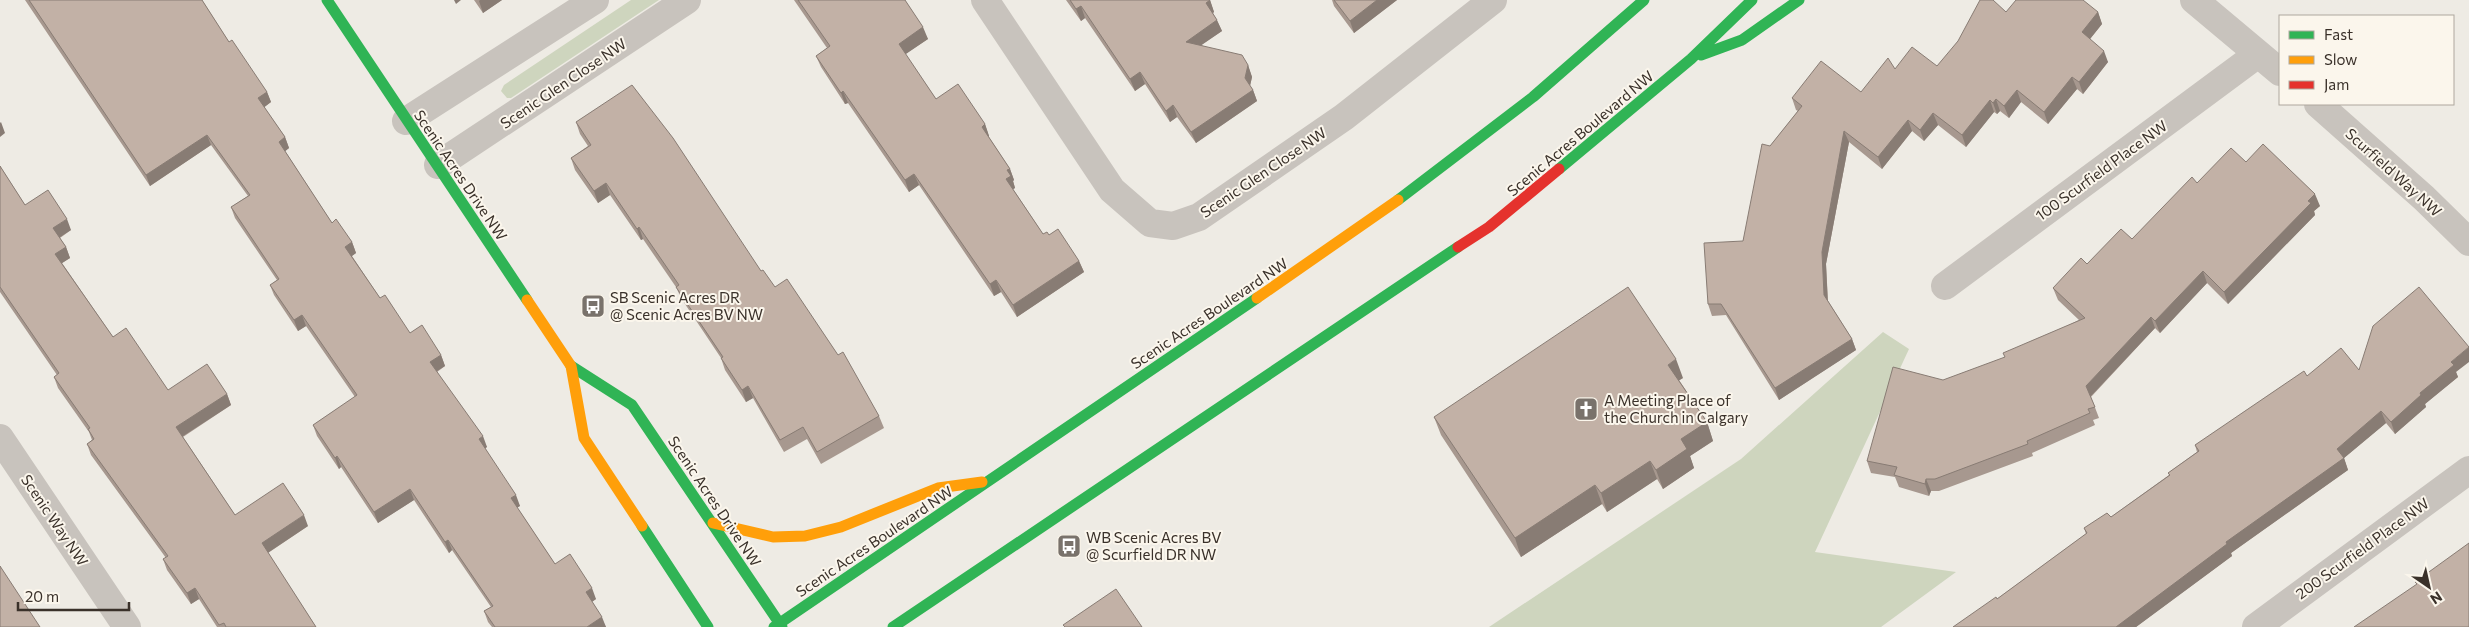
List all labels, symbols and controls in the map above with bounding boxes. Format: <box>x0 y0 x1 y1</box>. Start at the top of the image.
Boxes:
legend <box>2279 15 2454 105</box>
text: Fast <box>2324 25 2353 43</box>
street label: Scenic Glen Close NW <box>497 34 629 132</box>
text: Slow <box>2324 50 2357 68</box>
street label: Scenic Acres Boulevard NW <box>1503 66 1657 200</box>
text: Jam <box>2324 75 2349 93</box>
street label: Scenic Acres Drive NW <box>411 106 511 244</box>
street label: 100 Scurfield Place NW <box>2032 116 2170 224</box>
street label: Scenic Glen Close NW <box>1197 123 1329 221</box>
street label: Scurfield Way NW <box>2342 124 2446 220</box>
street label: Scenic Acres Boulevard NW <box>1127 254 1291 372</box>
place label: SB Scenic Acres DR @ Scenic Acres BV NW <box>610 288 763 323</box>
bus stop icon: SB Scenic Acres DR @ Scenic Acres BV NW <box>580 293 606 319</box>
place label: A Meeting Place of the Church in Calgary <box>1604 391 1749 426</box>
church icon: A Meeting Place of the Church in Calgary <box>1573 396 1599 422</box>
street label: Scenic Acres Drive NW <box>665 432 765 570</box>
street label: Scenic Way NW <box>18 471 92 569</box>
street label: Scenic Acres Boulevard NW <box>792 482 956 600</box>
street label: 200 Scurfield Place NW <box>2292 494 2432 602</box>
place label: WB Scenic Acres BV @ Scurfield DR NW <box>1086 528 1221 563</box>
bus stop icon: WB Scenic Acres BV @ Scurfield DR NW <box>1056 533 1082 559</box>
north arrow <box>2404 562 2454 612</box>
scale bar <box>18 580 129 612</box>
text: 20 m <box>25 587 59 605</box>
text: N <box>2427 588 2446 608</box>

